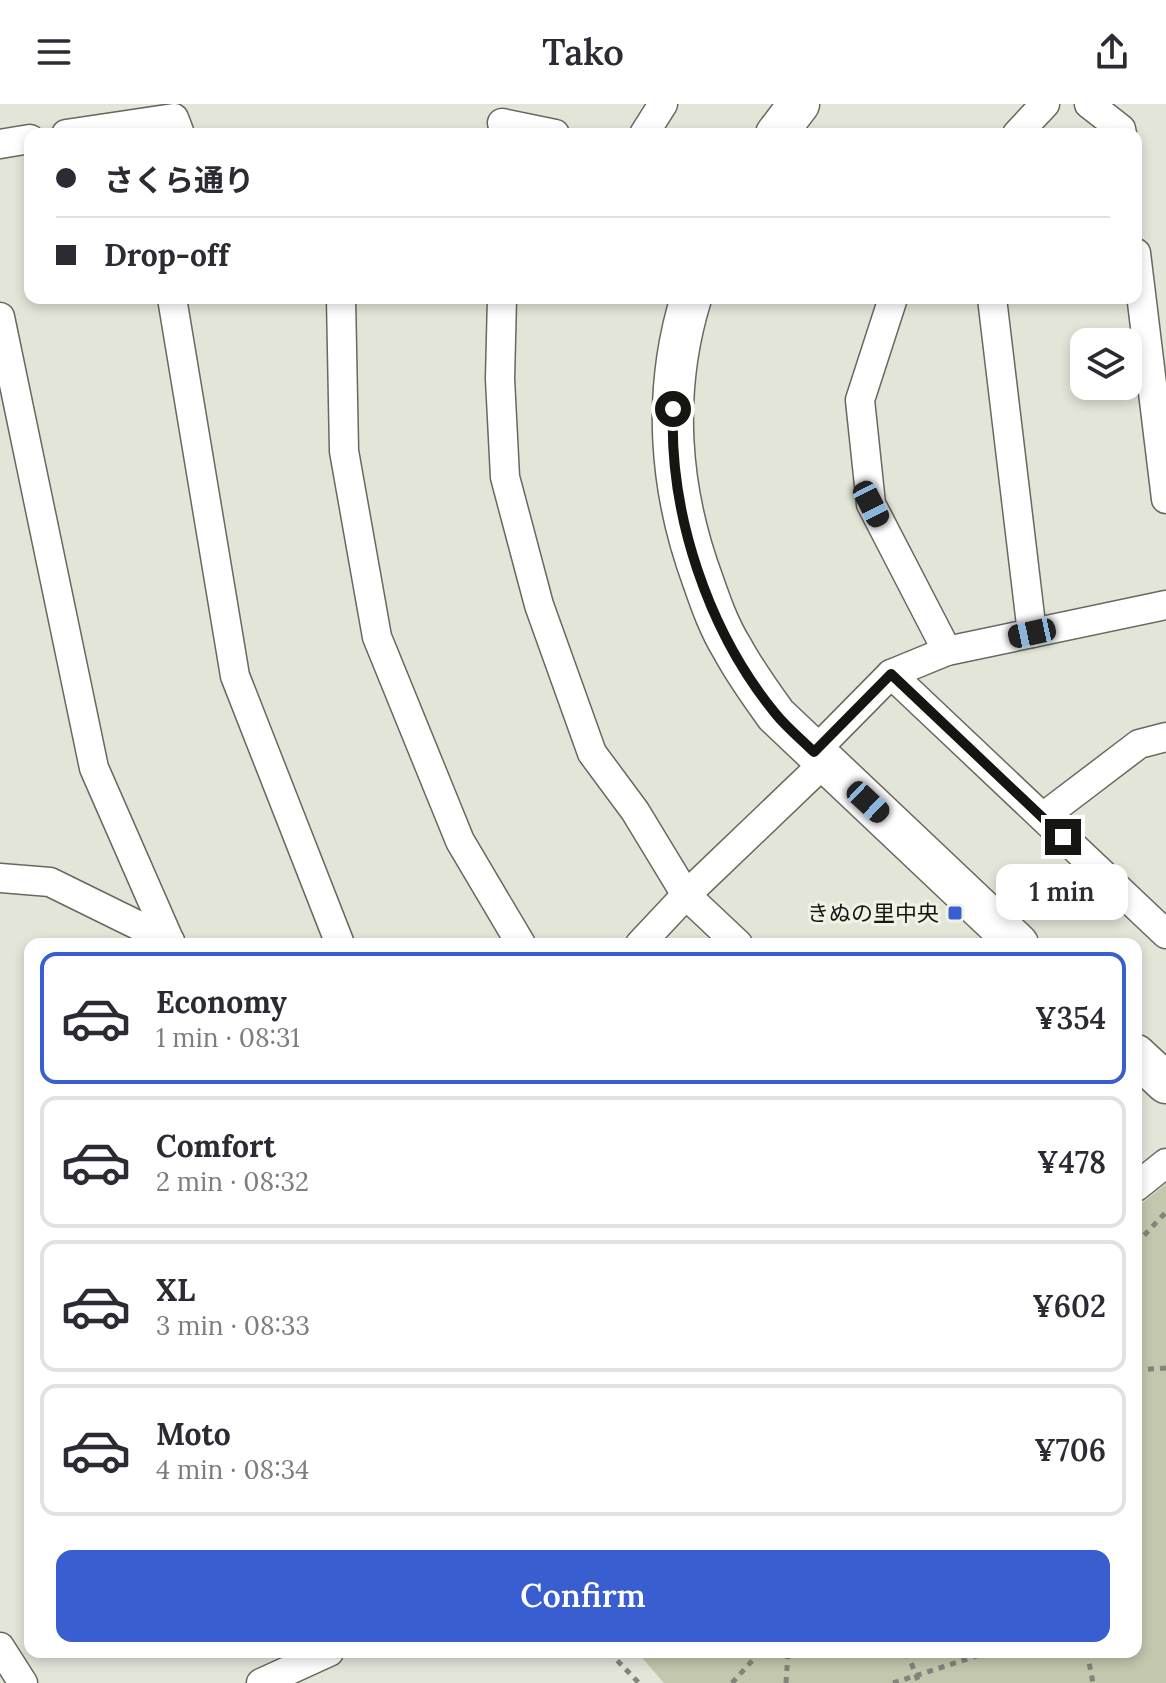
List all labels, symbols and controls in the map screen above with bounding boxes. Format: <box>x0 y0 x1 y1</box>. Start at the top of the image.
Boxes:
text: Tako <box>542 29 624 75</box>
icon: menu <box>32 30 76 74</box>
icon: share <box>1090 30 1134 74</box>
text: さくら通り <box>104 161 254 199</box>
text: Drop-off <box>104 236 229 274</box>
map controls <box>1070 328 1142 400</box>
button: layers <box>1070 328 1142 400</box>
route start <box>655 391 691 427</box>
car <box>849 477 893 531</box>
car <box>1006 616 1058 650</box>
car <box>842 777 894 827</box>
route end <box>1045 819 1081 855</box>
callout: 1 min <box>997 865 1129 921</box>
text: 1 min <box>1029 875 1095 908</box>
place label: きぬの里中央 <box>807 899 939 927</box>
marker: きぬの里中央 <box>946 904 964 922</box>
icon: car <box>60 982 132 1054</box>
text: Economy <box>156 983 287 1021</box>
text: ¥354 <box>1035 999 1106 1037</box>
text: 1 min · 08:31 <box>156 1021 300 1054</box>
icon: car <box>60 1126 132 1198</box>
text: Comfort <box>156 1127 276 1165</box>
text: ¥478 <box>1037 1143 1106 1181</box>
text: 2 min · 08:32 <box>156 1165 309 1198</box>
icon: car <box>60 1270 132 1342</box>
text: XL <box>156 1271 195 1309</box>
text: ¥602 <box>1032 1287 1106 1325</box>
text: 3 min · 08:33 <box>156 1309 310 1342</box>
icon: car <box>60 1414 132 1486</box>
text: Moto <box>156 1415 231 1453</box>
text: ¥706 <box>1034 1431 1106 1469</box>
text: 4 min · 08:34 <box>156 1453 309 1486</box>
button: Confirm <box>56 1550 1110 1642</box>

